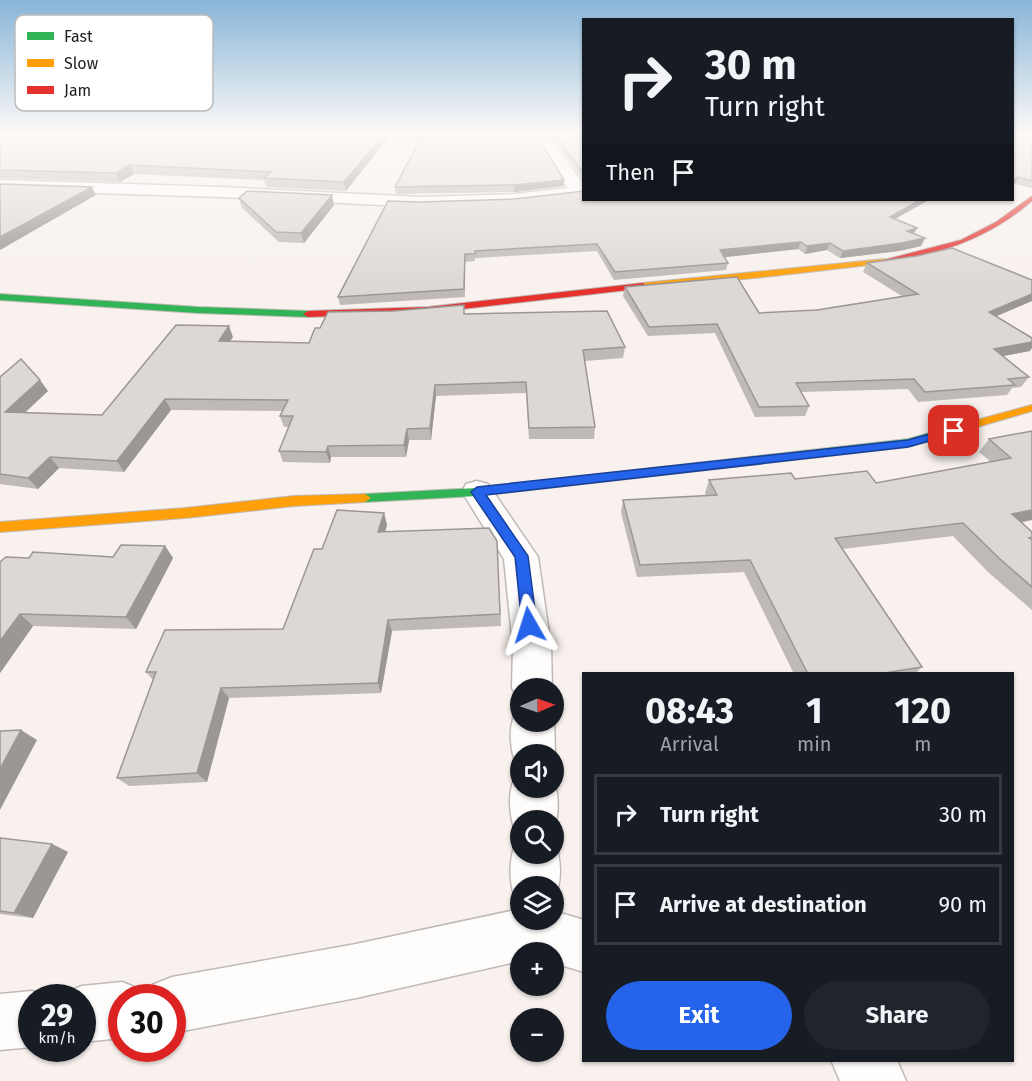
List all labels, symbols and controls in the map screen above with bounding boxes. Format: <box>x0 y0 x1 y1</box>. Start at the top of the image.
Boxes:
legend <box>15 15 213 111</box>
text: Fast <box>64 27 93 46</box>
text: 30 m <box>705 40 797 90</box>
icon: right <box>606 42 684 120</box>
text: Slow <box>64 54 99 73</box>
text: Jam <box>64 81 91 100</box>
text: Turn right <box>705 91 825 123</box>
icon: arrive <box>667 156 700 189</box>
text: Then <box>606 159 655 186</box>
pin <box>928 405 979 456</box>
icon: arrive <box>937 414 970 447</box>
position arrow <box>497 593 561 657</box>
north arrow <box>510 678 564 732</box>
map controls <box>510 678 564 1062</box>
text: 08:43 <box>645 689 734 733</box>
text: 1 <box>806 689 823 733</box>
text: 120 <box>895 689 951 733</box>
text: Arrival <box>660 732 719 756</box>
text: min <box>797 732 832 756</box>
text: m <box>914 732 931 756</box>
button: sound <box>510 744 564 798</box>
icon: right <box>609 798 642 831</box>
text: Turn right <box>660 801 759 828</box>
text: 30 m <box>939 801 987 828</box>
button: search <box>510 810 564 864</box>
button: layers <box>510 876 564 930</box>
icon: arrive <box>609 888 642 921</box>
text: Arrive at destination <box>660 891 867 918</box>
text: 90 m <box>938 891 987 918</box>
button: + <box>510 942 564 996</box>
button: Exit <box>606 981 792 1050</box>
button: Share <box>804 981 990 1050</box>
speed limit sign: 30 <box>108 984 186 1062</box>
text: 29 <box>41 998 73 1034</box>
button: − <box>510 1008 564 1062</box>
text: km/h <box>38 1029 76 1047</box>

